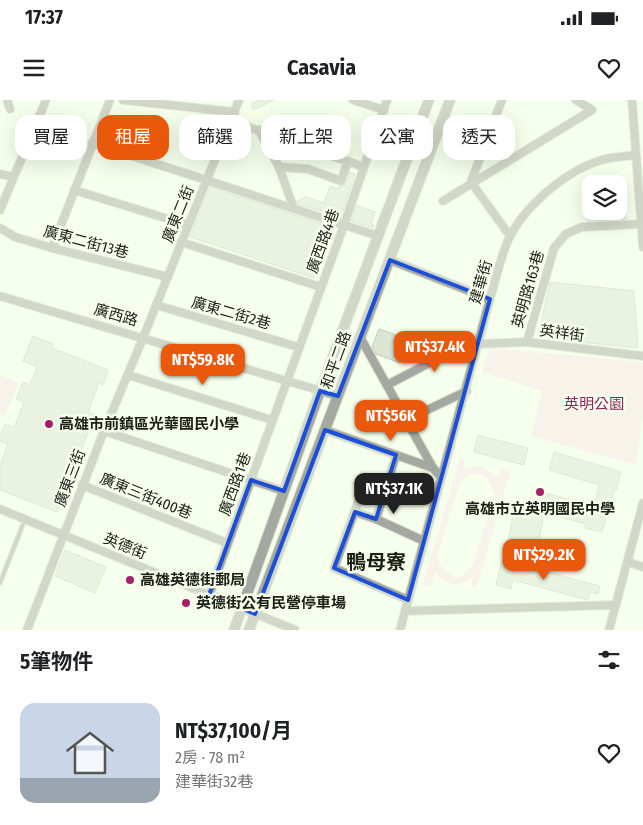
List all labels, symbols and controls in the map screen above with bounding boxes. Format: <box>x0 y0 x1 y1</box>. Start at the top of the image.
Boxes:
text: 17:37 <box>25 6 63 29</box>
icon: menu <box>20 54 48 82</box>
text: Casavia <box>287 54 356 81</box>
icon: heart <box>595 54 623 82</box>
chip: 買屋 <box>15 115 87 160</box>
chip: 租屋 <box>97 115 169 160</box>
chip: 篩選 <box>179 115 251 160</box>
chip: 新上架 <box>261 115 351 160</box>
chip: 公寓 <box>361 115 433 160</box>
chip: 透天 <box>443 115 515 160</box>
map controls <box>582 175 627 220</box>
button: layers <box>582 175 627 220</box>
street label: 廣東二街 <box>158 183 198 245</box>
street label: 廣西路4巷 <box>303 206 343 276</box>
street label: 廣東二街13巷 <box>41 222 131 262</box>
street label: 英明路163巷 <box>508 248 548 330</box>
street label: 建華街 <box>466 258 496 306</box>
street label: 廣東二街2巷 <box>189 293 273 333</box>
street label: 廣西路 <box>92 300 140 330</box>
street label: 英祥街 <box>539 321 585 345</box>
street label: 和平二路 <box>317 329 355 391</box>
pin: NT$37.4K <box>383 330 487 373</box>
text: NT$37.4K <box>405 337 465 356</box>
pin: NT$59.8K <box>151 344 255 386</box>
text: NT$59.8K <box>172 350 234 369</box>
park label: 英明公園 <box>564 395 624 413</box>
pin: NT$56K <box>350 400 432 442</box>
text: NT$56K <box>366 406 416 425</box>
place label: 高雄市前鎮區光華國民小學 <box>59 415 239 433</box>
marker: 高雄市前鎮區光華國民小學 <box>43 418 55 430</box>
street label: 廣東三街 <box>51 447 89 509</box>
street label: 廣西路1巷 <box>215 450 255 518</box>
street label: 廣東三街400巷 <box>97 469 195 523</box>
pin: NT$37.1K <box>342 472 446 515</box>
text: NT$37.1K <box>365 479 423 498</box>
marker: 高雄市立英明國民中學 <box>534 486 546 498</box>
place label: 高雄市立英明國民中學 <box>465 500 615 518</box>
street label: 英德街 <box>101 529 149 563</box>
pin: NT$29.2K <box>492 538 596 581</box>
text: NT$29.2K <box>514 545 574 564</box>
district label: 鴨母寮 <box>346 550 406 574</box>
place label: 高雄英德街郵局 <box>140 571 245 589</box>
marker: 高雄英德街郵局 <box>124 574 136 586</box>
place label: 英德街公有民營停車場 <box>196 594 346 612</box>
marker: 英德街公有民營停車場 <box>180 597 192 609</box>
icon: filters <box>595 646 623 674</box>
text: 5筆物件 <box>20 649 93 675</box>
text: NT$37,100/月 <box>175 718 292 744</box>
icon: home <box>60 723 120 783</box>
icon: heart <box>595 739 623 767</box>
text: 2房 · 78 m² <box>175 748 245 767</box>
text: 建華街32巷 <box>175 772 253 791</box>

